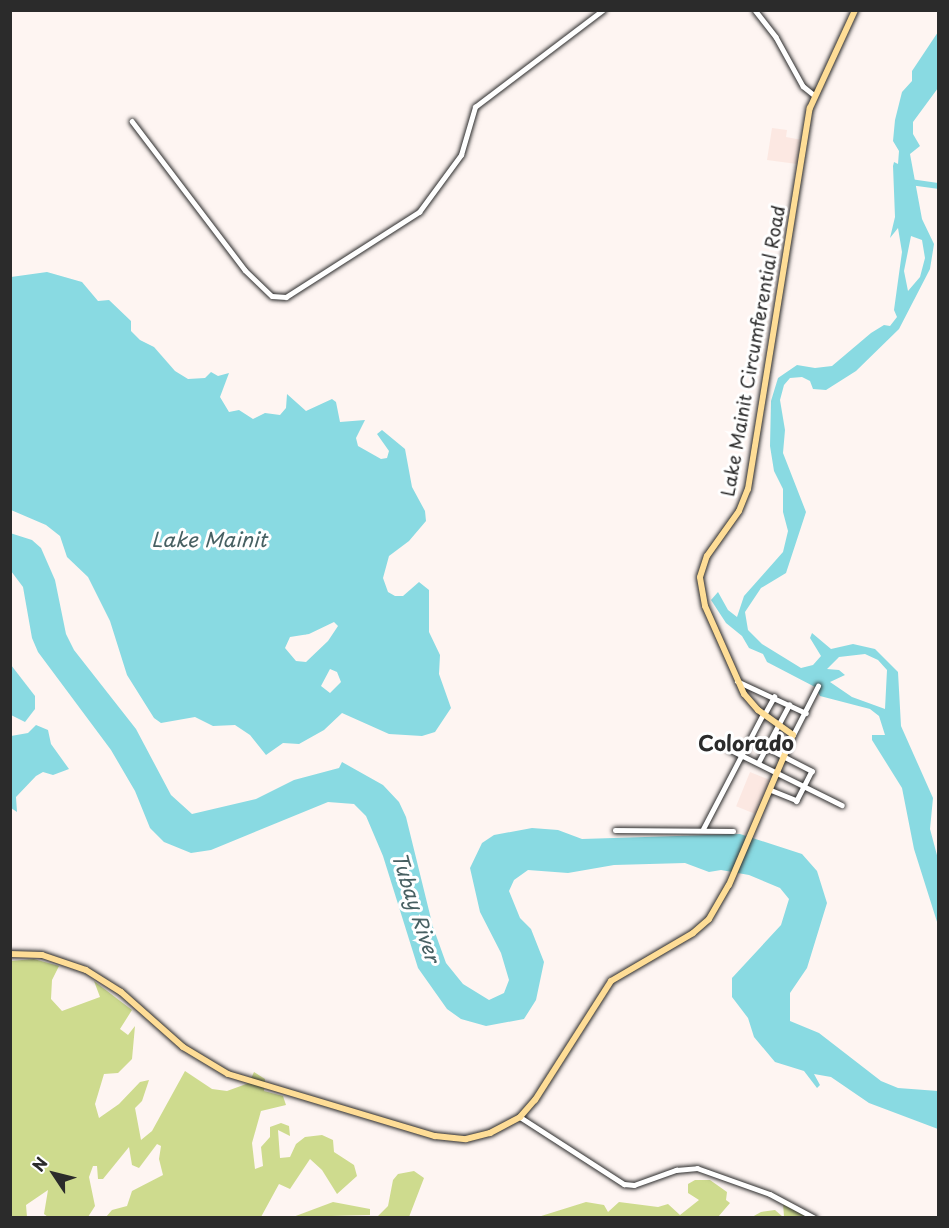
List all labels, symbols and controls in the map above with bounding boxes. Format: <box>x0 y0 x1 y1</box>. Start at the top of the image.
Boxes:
street label: Lake Mainit Circumferential Road <box>717 203 789 499</box>
water label: Lake Mainit <box>152 527 266 551</box>
district label: Colorado <box>698 729 794 755</box>
water label: Tubay River <box>387 849 445 965</box>
north arrow <box>24 1144 84 1204</box>
text: N <box>26 1152 53 1176</box>

